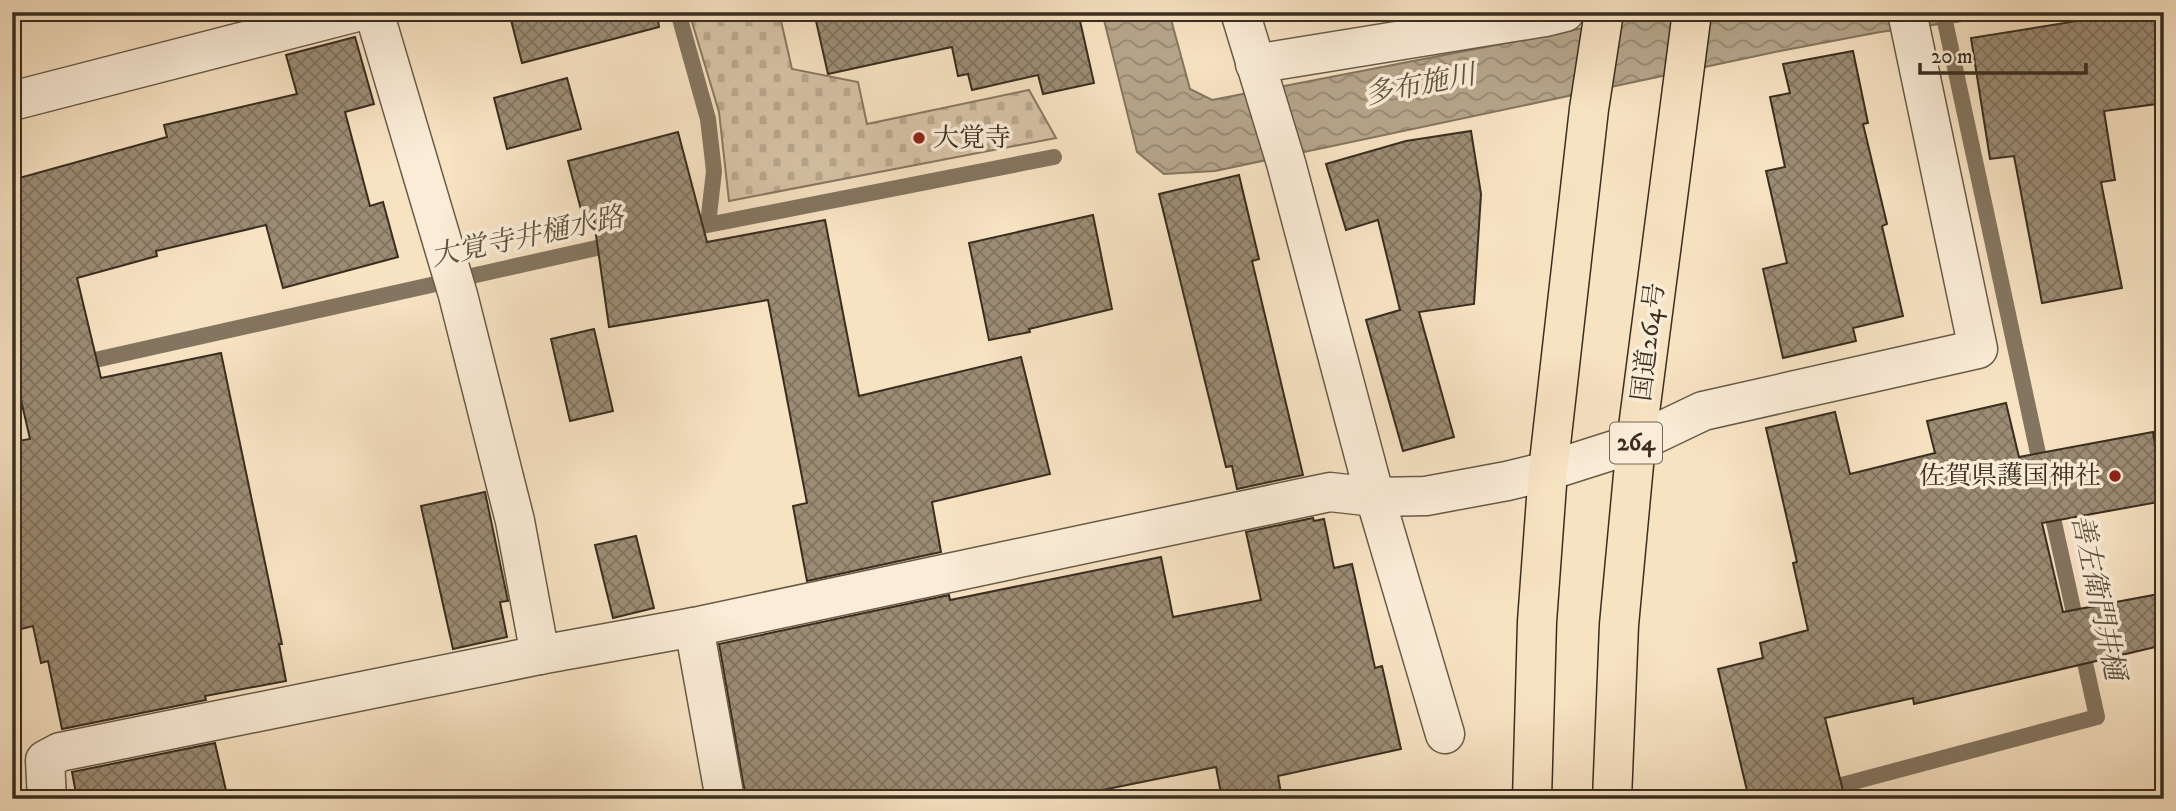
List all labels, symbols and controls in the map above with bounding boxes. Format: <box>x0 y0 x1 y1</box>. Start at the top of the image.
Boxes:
scale bar <box>1920 32 2087 76</box>
text: 20 m <box>1931 44 1973 70</box>
water label: 多布施川 <box>1362 57 1481 113</box>
place label: 大覚寺 <box>933 122 1011 155</box>
marker: 大覚寺 <box>911 130 927 146</box>
water label: 大覚寺井樋水路 <box>427 199 628 274</box>
street label: 国道264号 <box>1625 281 1673 403</box>
road number: 264 <box>1610 422 1662 463</box>
place label: 佐賀県護国神社 <box>1919 460 2101 493</box>
marker: 佐賀県護国神社 <box>2107 468 2123 484</box>
water label: 善左衛門井樋 <box>2063 511 2133 687</box>

